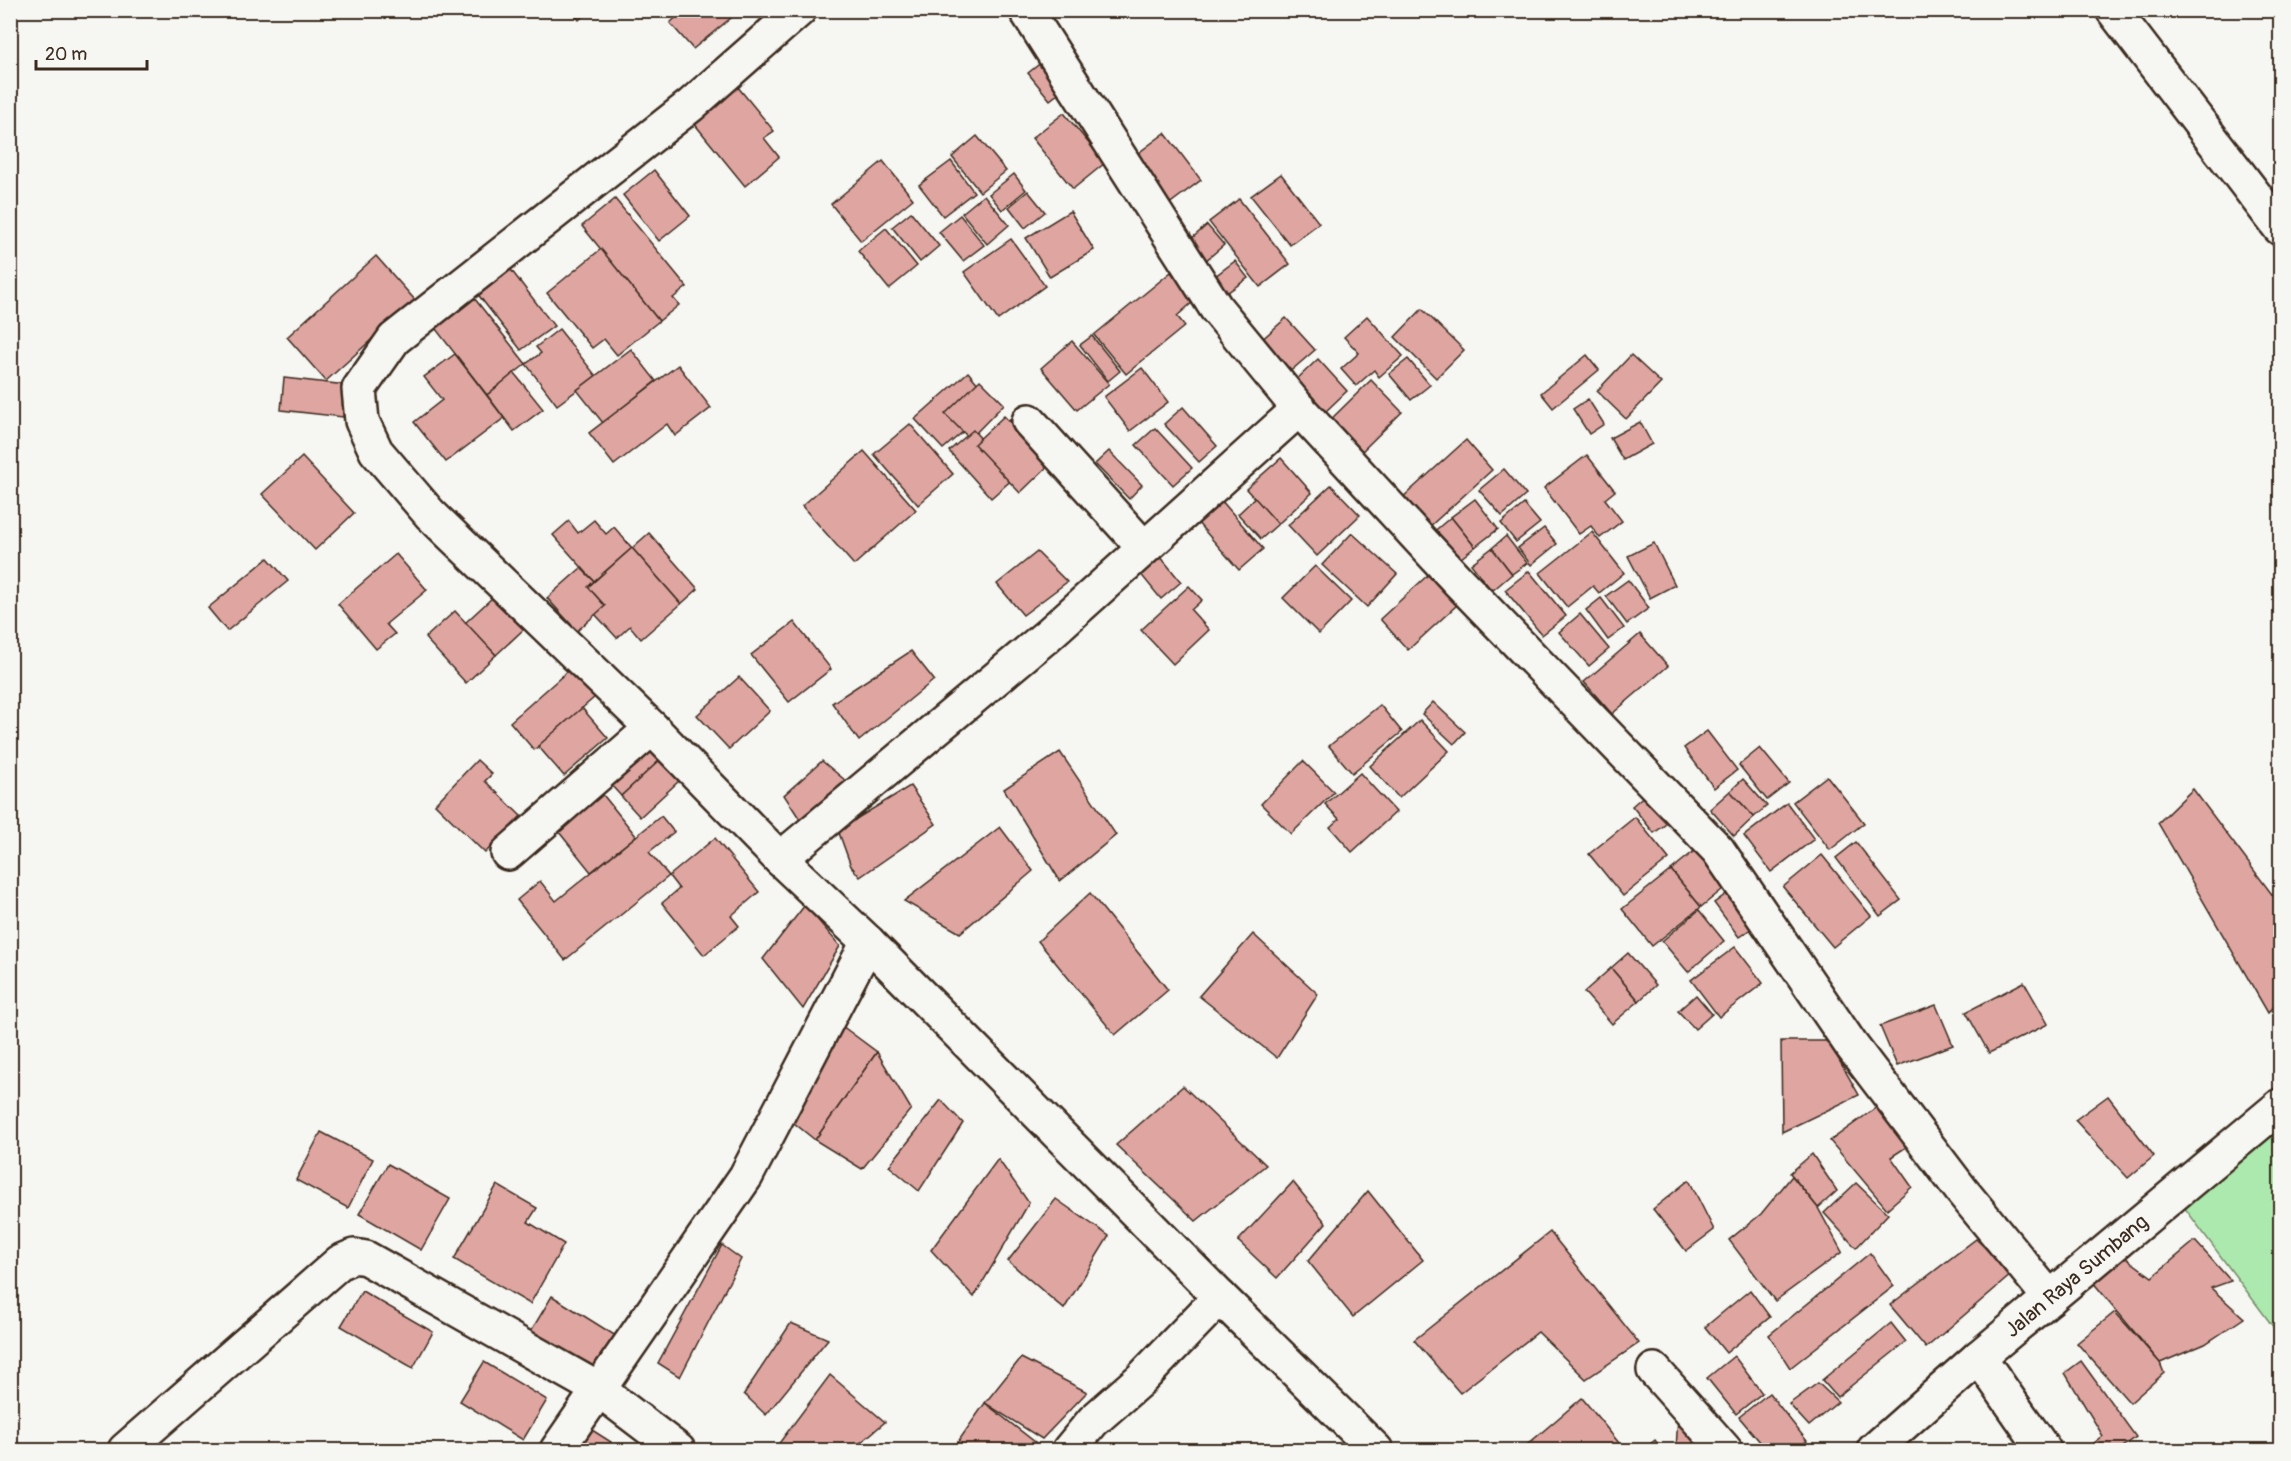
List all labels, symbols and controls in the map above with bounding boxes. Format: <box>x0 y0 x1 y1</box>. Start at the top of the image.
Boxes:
scale bar <box>36 33 147 71</box>
text: 20 m <box>45 43 87 66</box>
street label: Jalan Raya Sumbang <box>1999 1208 2153 1343</box>

